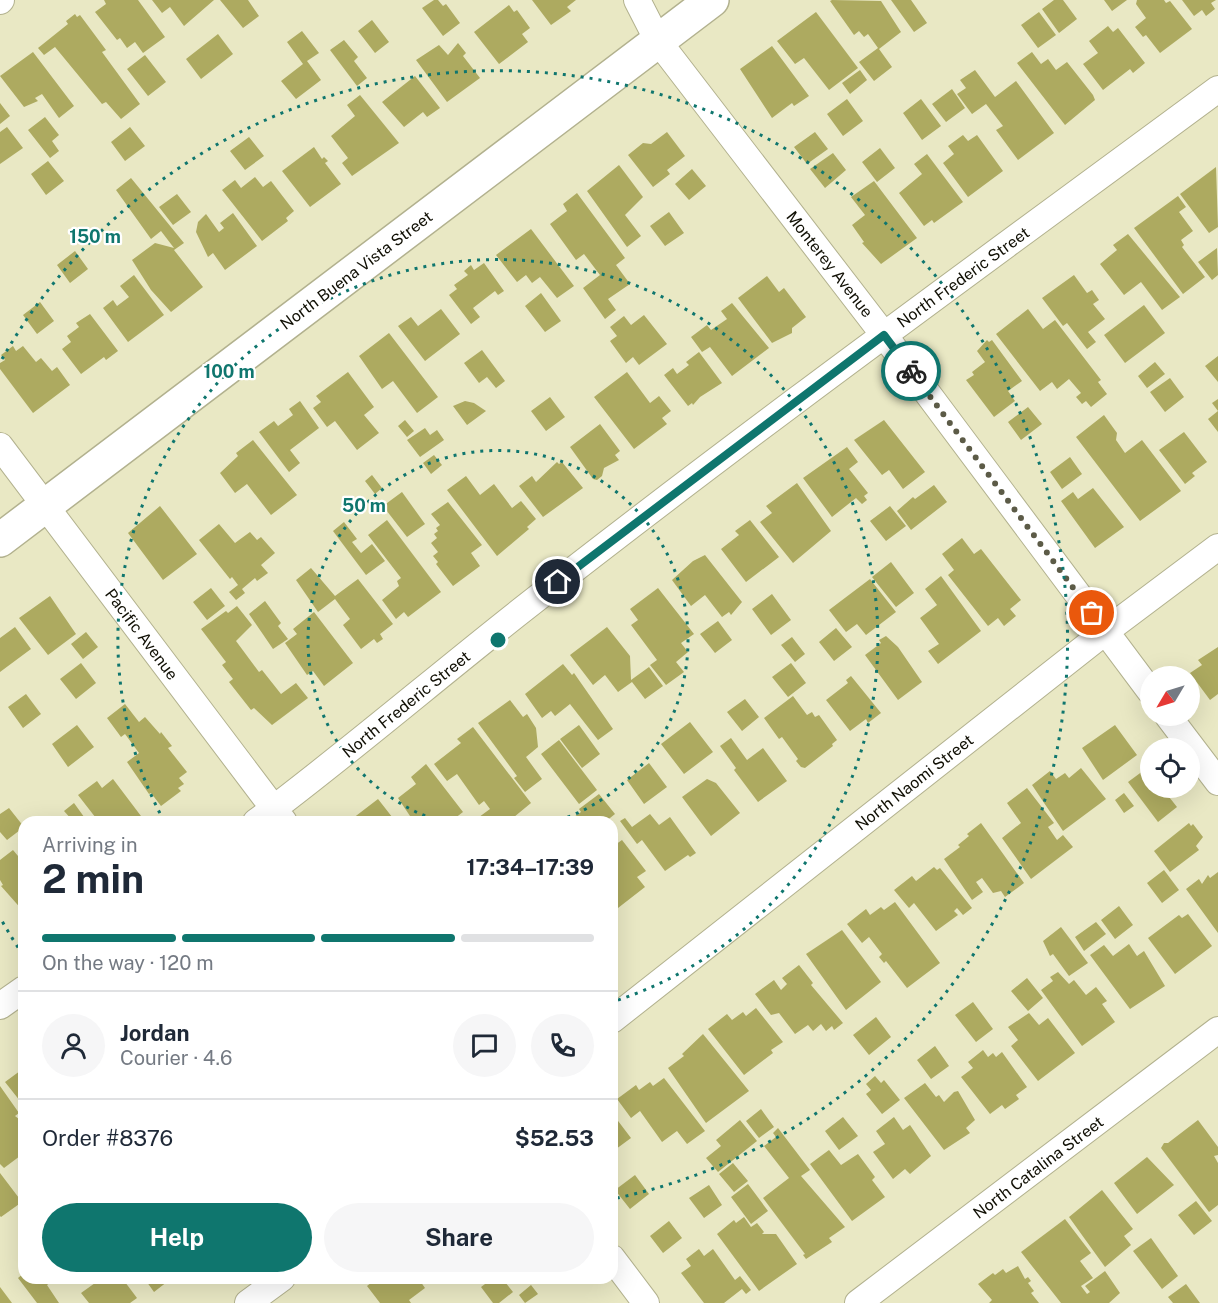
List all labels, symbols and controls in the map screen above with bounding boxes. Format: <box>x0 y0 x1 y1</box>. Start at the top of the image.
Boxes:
street label: North Buena Vista Street <box>277 207 436 334</box>
street label: Monterey Avenue <box>782 207 877 321</box>
street label: North Frederic Street <box>893 223 1033 332</box>
text: 150 m <box>69 226 121 247</box>
courier <box>881 341 941 401</box>
icon: bike <box>895 355 928 388</box>
text: 100 m <box>203 361 255 382</box>
text: 50 m <box>342 495 386 516</box>
pin <box>532 556 583 607</box>
icon: home <box>541 565 574 598</box>
street label: Pacific Avenue <box>101 585 182 684</box>
pin <box>1066 587 1117 638</box>
icon: bag <box>1075 596 1108 629</box>
centre of rings <box>488 630 508 650</box>
street label: North Frederic Street <box>339 647 474 762</box>
north arrow <box>1140 666 1200 726</box>
map controls <box>1140 666 1200 798</box>
street label: North Naomi Street <box>851 730 977 834</box>
button: locate <box>1140 738 1200 798</box>
text: Arriving in <box>42 833 137 857</box>
text: 17:34–17:39 <box>466 854 594 880</box>
text: 2 min <box>42 856 144 902</box>
text: On the way · 120 m <box>42 951 214 975</box>
button: person <box>42 1014 105 1077</box>
button: chat <box>453 1014 516 1077</box>
button: phone <box>531 1014 594 1077</box>
text: Jordan <box>120 1020 189 1046</box>
text: Courier · 4.6 <box>120 1046 232 1070</box>
street label: North Catalina Street <box>969 1112 1107 1223</box>
text: Order #8376 <box>42 1125 173 1151</box>
text: $52.53 <box>515 1125 594 1151</box>
button: Help <box>42 1203 312 1272</box>
button: Share <box>324 1203 594 1272</box>

